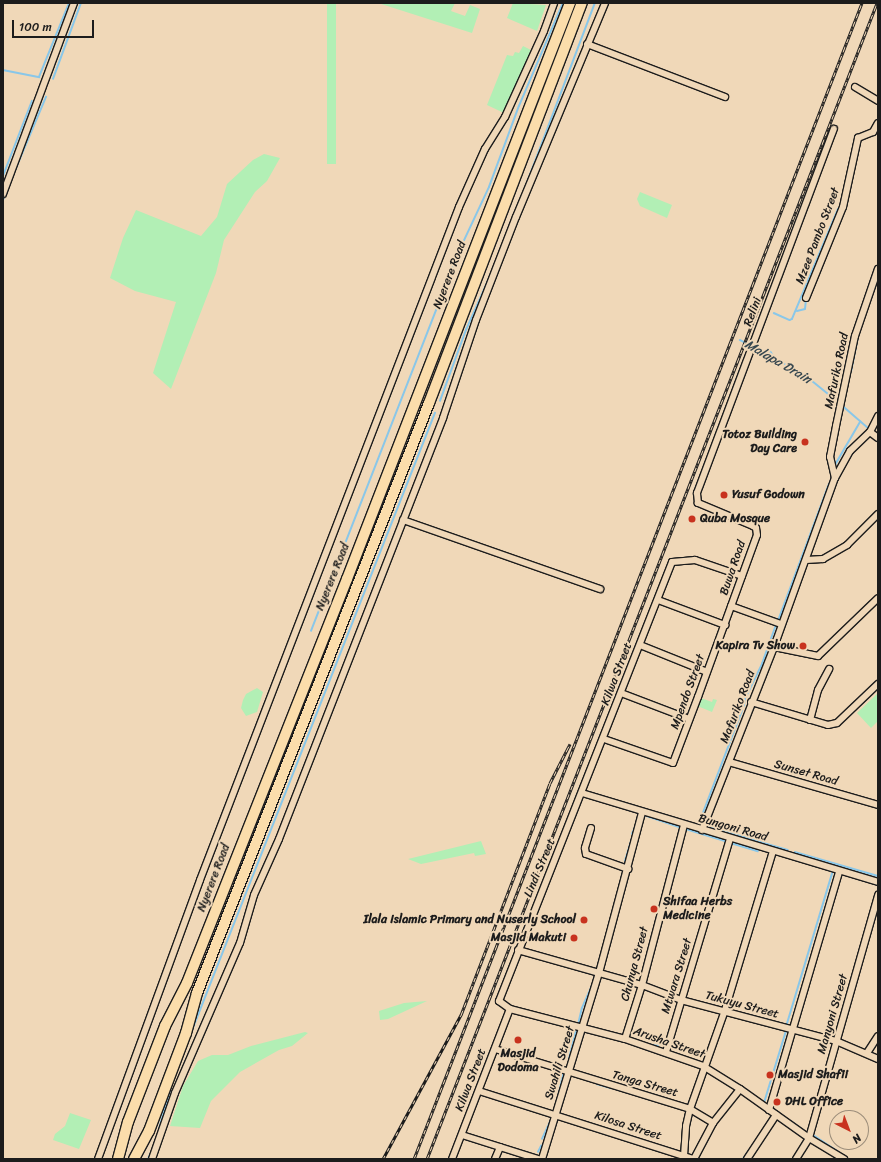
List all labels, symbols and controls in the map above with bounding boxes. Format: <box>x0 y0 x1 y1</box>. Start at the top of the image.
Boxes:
scale bar <box>14 12 96 38</box>
text: 100 m <box>19 16 52 38</box>
street label: Mzee Pambo Street <box>793 185 843 287</box>
street label: Nyerere Road <box>430 239 470 311</box>
street label: Relini <box>741 295 765 329</box>
street label: Mafuriko Road <box>822 332 852 410</box>
water label: Malapa Drain <box>742 337 814 387</box>
place label: Totoz Building Day Care <box>722 428 797 456</box>
marker: Totoz Building Day Care <box>800 437 810 447</box>
place label: Yusuf Godown <box>732 488 805 502</box>
marker: Yusuf Godown <box>719 490 729 500</box>
place label: Quba Mosque <box>700 512 769 526</box>
marker: Quba Mosque <box>687 514 697 524</box>
street label: Buwa Road <box>717 539 749 597</box>
street label: Nyerere Road <box>313 541 353 613</box>
place label: Kapira Tv Show <box>715 639 795 653</box>
street label: Kilwa Street <box>598 640 636 708</box>
marker: Kapira Tv Show <box>798 641 808 651</box>
street label: Mpendo Street <box>668 652 708 732</box>
street label: Mafuriko Road <box>717 668 759 746</box>
street label: Sunset Road <box>772 757 840 789</box>
street label: Bungoni Road <box>697 811 769 845</box>
street label: Lindi Street <box>521 836 559 900</box>
street label: Nyerere Road <box>194 842 234 914</box>
place label: Shifaa Herbs Medicine <box>663 895 731 923</box>
marker: Shifaa Herbs Medicine <box>648 903 660 915</box>
place label: Ilala Islamic Primary and Nuserly School <box>361 913 576 927</box>
marker: Ilala Islamic Primary and Nuserly School <box>579 915 589 925</box>
street label: Chunya Street <box>618 925 652 1003</box>
place label: Masjid Makuti <box>491 931 566 945</box>
marker: Masjid Makuti <box>569 933 579 943</box>
street label: Mtwara Street <box>659 936 695 1016</box>
street label: Manyoni Street <box>815 972 851 1056</box>
street label: Tukuyu Street <box>704 988 780 1022</box>
street label: Swahili Street <box>542 1024 578 1102</box>
street label: Arusha Street <box>631 1024 707 1062</box>
marker: Masjid Dodoma <box>513 1035 523 1045</box>
street label: Kilwa Street <box>452 1046 490 1114</box>
place label: Masjid Dodoma <box>498 1047 538 1075</box>
street label: Tanga Street <box>610 1068 680 1100</box>
place label: Masjid Shafii <box>778 1068 848 1082</box>
marker: Masjid Shafii <box>765 1070 775 1080</box>
place label: DHL Office <box>785 1095 843 1109</box>
marker: DHL Office <box>772 1097 782 1107</box>
street label: Kilosa Street <box>593 1108 663 1144</box>
north arrow <box>829 1110 869 1150</box>
text: N <box>848 1129 866 1148</box>

